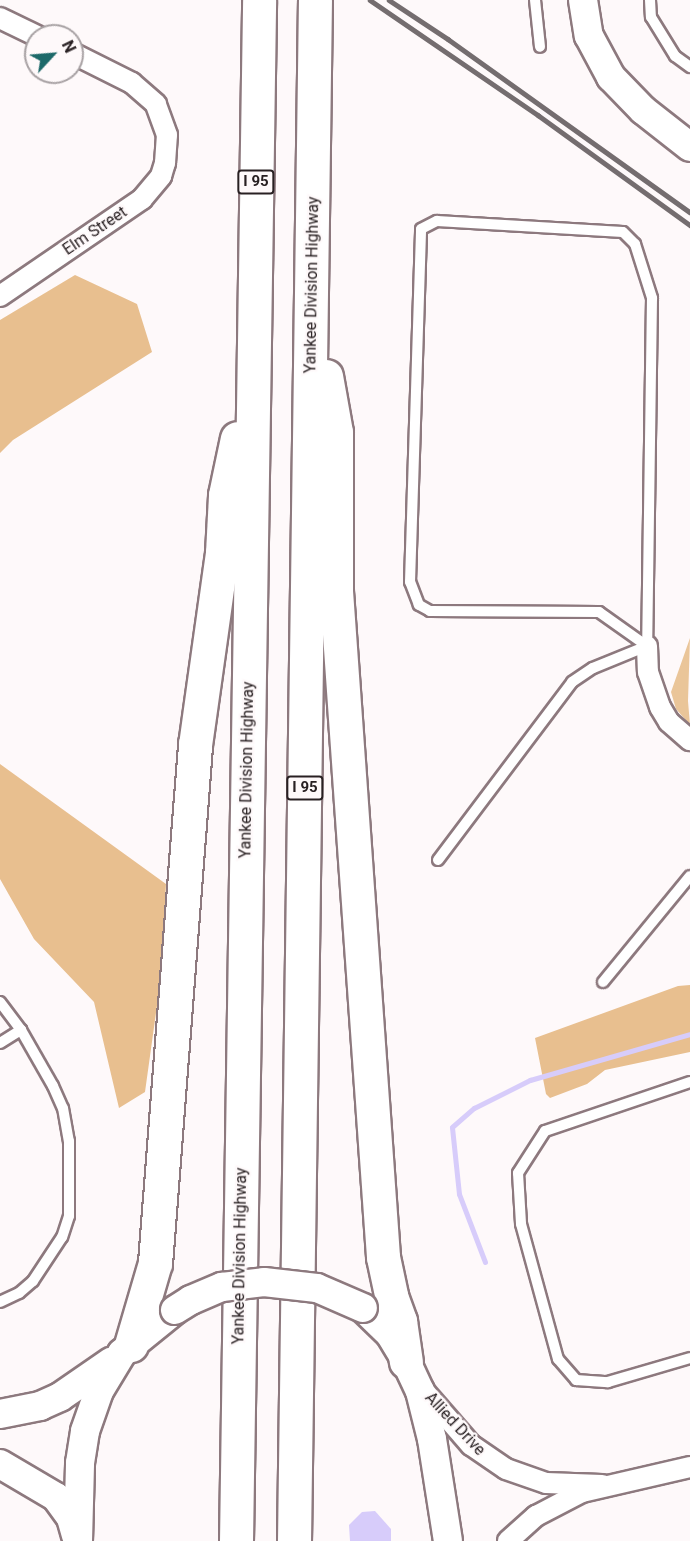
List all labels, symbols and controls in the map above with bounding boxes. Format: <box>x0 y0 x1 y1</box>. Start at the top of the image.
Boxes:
north arrow <box>24 24 84 84</box>
text: N <box>58 38 80 56</box>
road number: I 95 <box>236 170 276 194</box>
street label: Yankee Division Highway <box>301 196 323 374</box>
street label: Elm Street <box>59 203 131 259</box>
street label: Yankee Division Highway <box>236 681 258 859</box>
road number: I 95 <box>286 776 324 800</box>
street label: Yankee Division Highway <box>229 1167 251 1345</box>
street label: Allied Drive <box>421 1388 489 1460</box>

